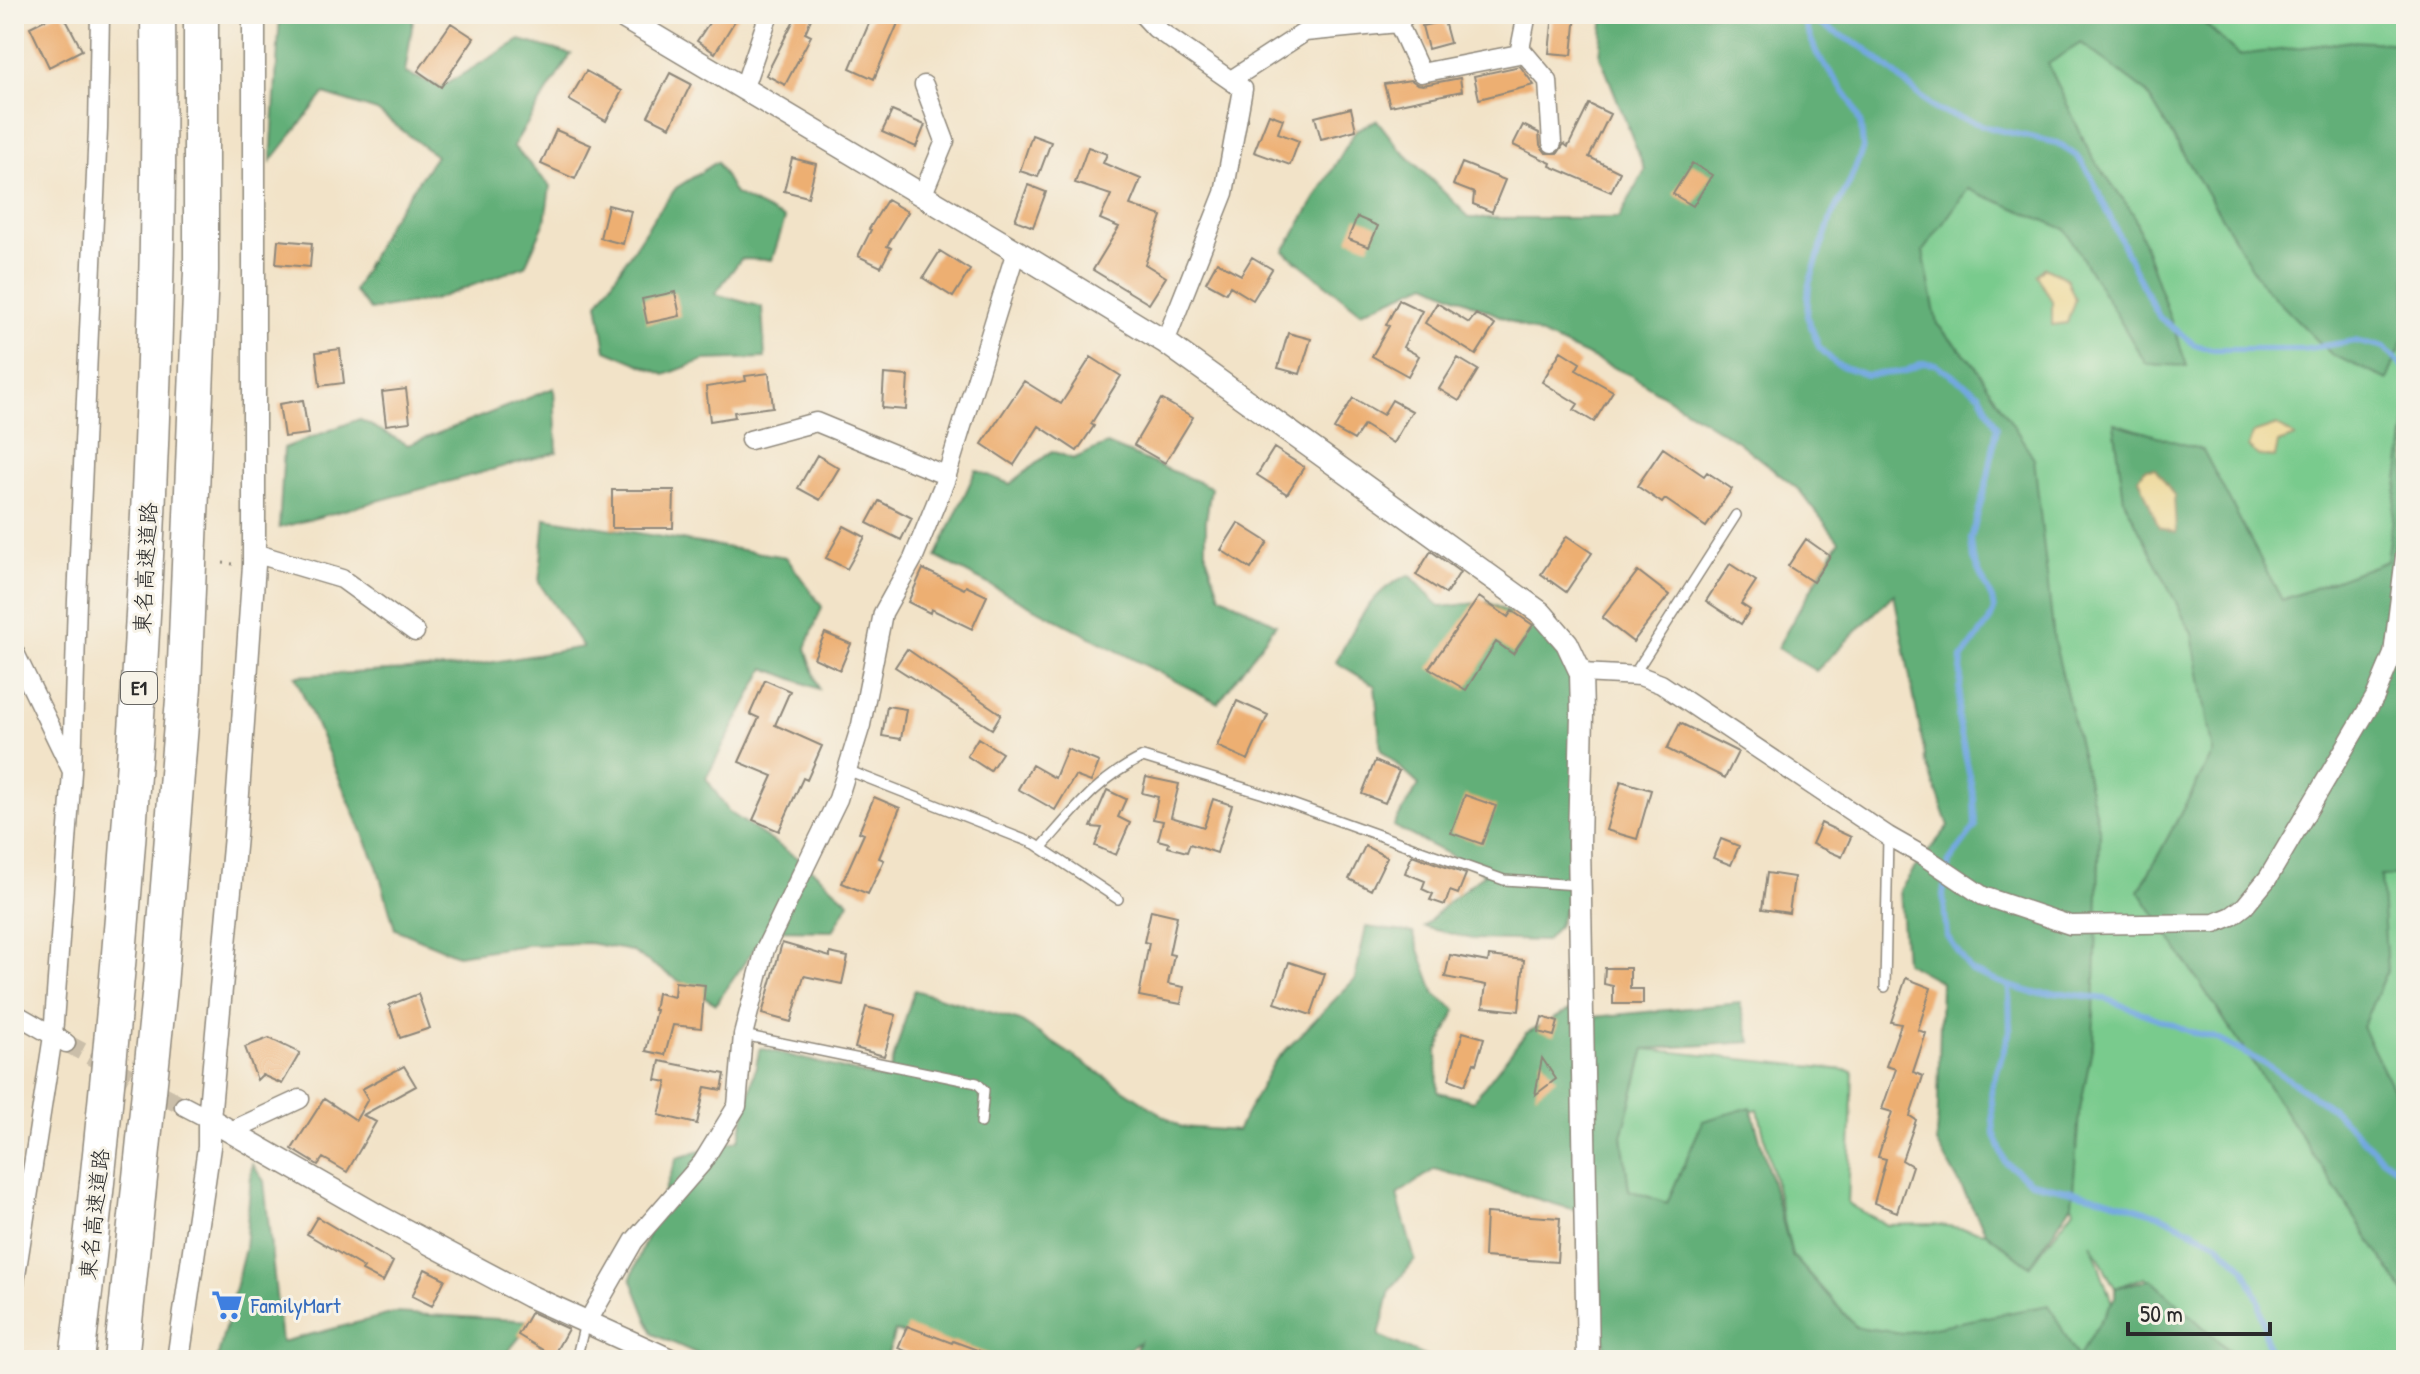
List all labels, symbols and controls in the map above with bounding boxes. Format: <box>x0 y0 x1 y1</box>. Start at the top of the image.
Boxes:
street label: 東名高速道路 <box>127 501 163 635</box>
road number: E1 <box>121 672 157 704</box>
street label: 東名高速道路 <box>72 1147 116 1281</box>
scale bar <box>2128 1286 2270 1336</box>
supermarket icon: FamilyMart <box>210 1288 244 1322</box>
place label: FamilyMart <box>250 1290 341 1320</box>
text: 50 m <box>2140 1297 2183 1329</box>

